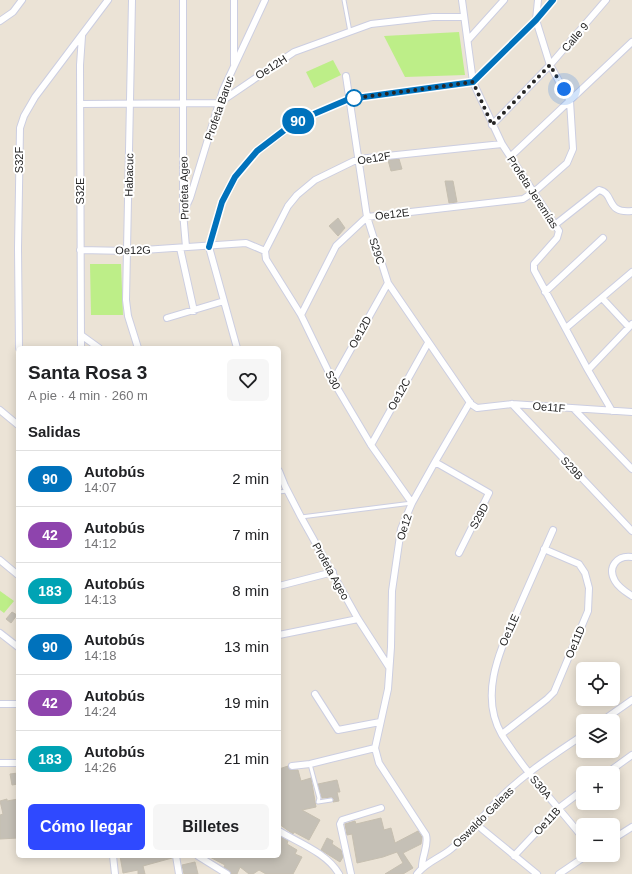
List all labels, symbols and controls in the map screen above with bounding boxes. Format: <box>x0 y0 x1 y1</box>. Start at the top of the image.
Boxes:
street label: Calle 9 <box>559 20 591 54</box>
street label: Oe12H <box>253 52 289 82</box>
street label: Profeta Baruc <box>202 74 236 142</box>
your location <box>554 79 574 99</box>
unlabelled marker <box>345 89 363 107</box>
line badge: 90 <box>280 108 316 134</box>
text: 90 <box>290 113 306 129</box>
street label: S32F <box>13 147 25 173</box>
street label: Oe12F <box>356 149 392 167</box>
street label: Habacuc <box>123 153 135 197</box>
street label: Profeta Jeremías <box>505 154 561 231</box>
street label: Profeta Ageo <box>177 156 191 220</box>
street label: S32E <box>74 178 86 204</box>
street label: Oe12E <box>374 206 410 222</box>
street label: S29C <box>367 236 387 266</box>
street label: Oe12G <box>115 244 151 256</box>
street label: Oe12D <box>346 314 374 350</box>
button: heart <box>227 359 269 401</box>
text: Santa Rosa 3 <box>28 362 147 383</box>
street label: S30 <box>323 369 343 391</box>
street label: Oe12C <box>385 376 413 412</box>
text: A pie · 4 min · 260 m <box>28 388 148 403</box>
street label: Oe11F <box>532 400 566 414</box>
text: Salidas <box>28 423 81 440</box>
street label: S29B <box>558 454 586 482</box>
text: Autobús <box>84 463 145 480</box>
text: 2 min <box>232 470 269 487</box>
text: 90 <box>42 471 58 487</box>
text: 14:07 <box>84 480 117 495</box>
street label: S29D <box>467 501 491 531</box>
street label: Oe12 <box>394 512 414 542</box>
text: Autobús <box>84 519 145 536</box>
text: 7 min <box>232 526 269 543</box>
text: 42 <box>42 527 58 543</box>
text: 14:12 <box>84 536 117 551</box>
street label: Profeta Ageo <box>310 540 352 602</box>
text: Autobús <box>84 575 145 592</box>
text: 8 min <box>232 582 269 599</box>
text: 183 <box>38 583 62 599</box>
text: 14:13 <box>84 592 117 607</box>
street label: Oe11E <box>497 612 521 648</box>
street label: Oe11D <box>563 624 587 660</box>
text: Autobús <box>84 631 145 648</box>
text: 13 min <box>224 638 269 655</box>
text: 90 <box>42 639 58 655</box>
text: 14:18 <box>84 648 117 663</box>
map controls <box>576 662 620 862</box>
button: locate <box>576 662 620 706</box>
text: Autobús <box>84 687 145 704</box>
text: 19 min <box>224 694 269 711</box>
text: 42 <box>42 695 58 711</box>
text: 14:24 <box>84 704 117 719</box>
button: layers <box>576 714 620 758</box>
text: Autobús <box>84 743 145 760</box>
text: 21 min <box>224 750 269 767</box>
text: 183 <box>38 751 62 767</box>
text: 14:26 <box>84 760 117 775</box>
button: + <box>576 766 620 810</box>
street label: S30A <box>528 773 555 802</box>
street label: Oswaldo Galeas <box>450 784 516 850</box>
button: Cómo llegar <box>28 804 145 850</box>
button: Billetes <box>153 804 269 850</box>
street label: Oe11B <box>531 805 563 837</box>
button: − <box>576 818 620 862</box>

